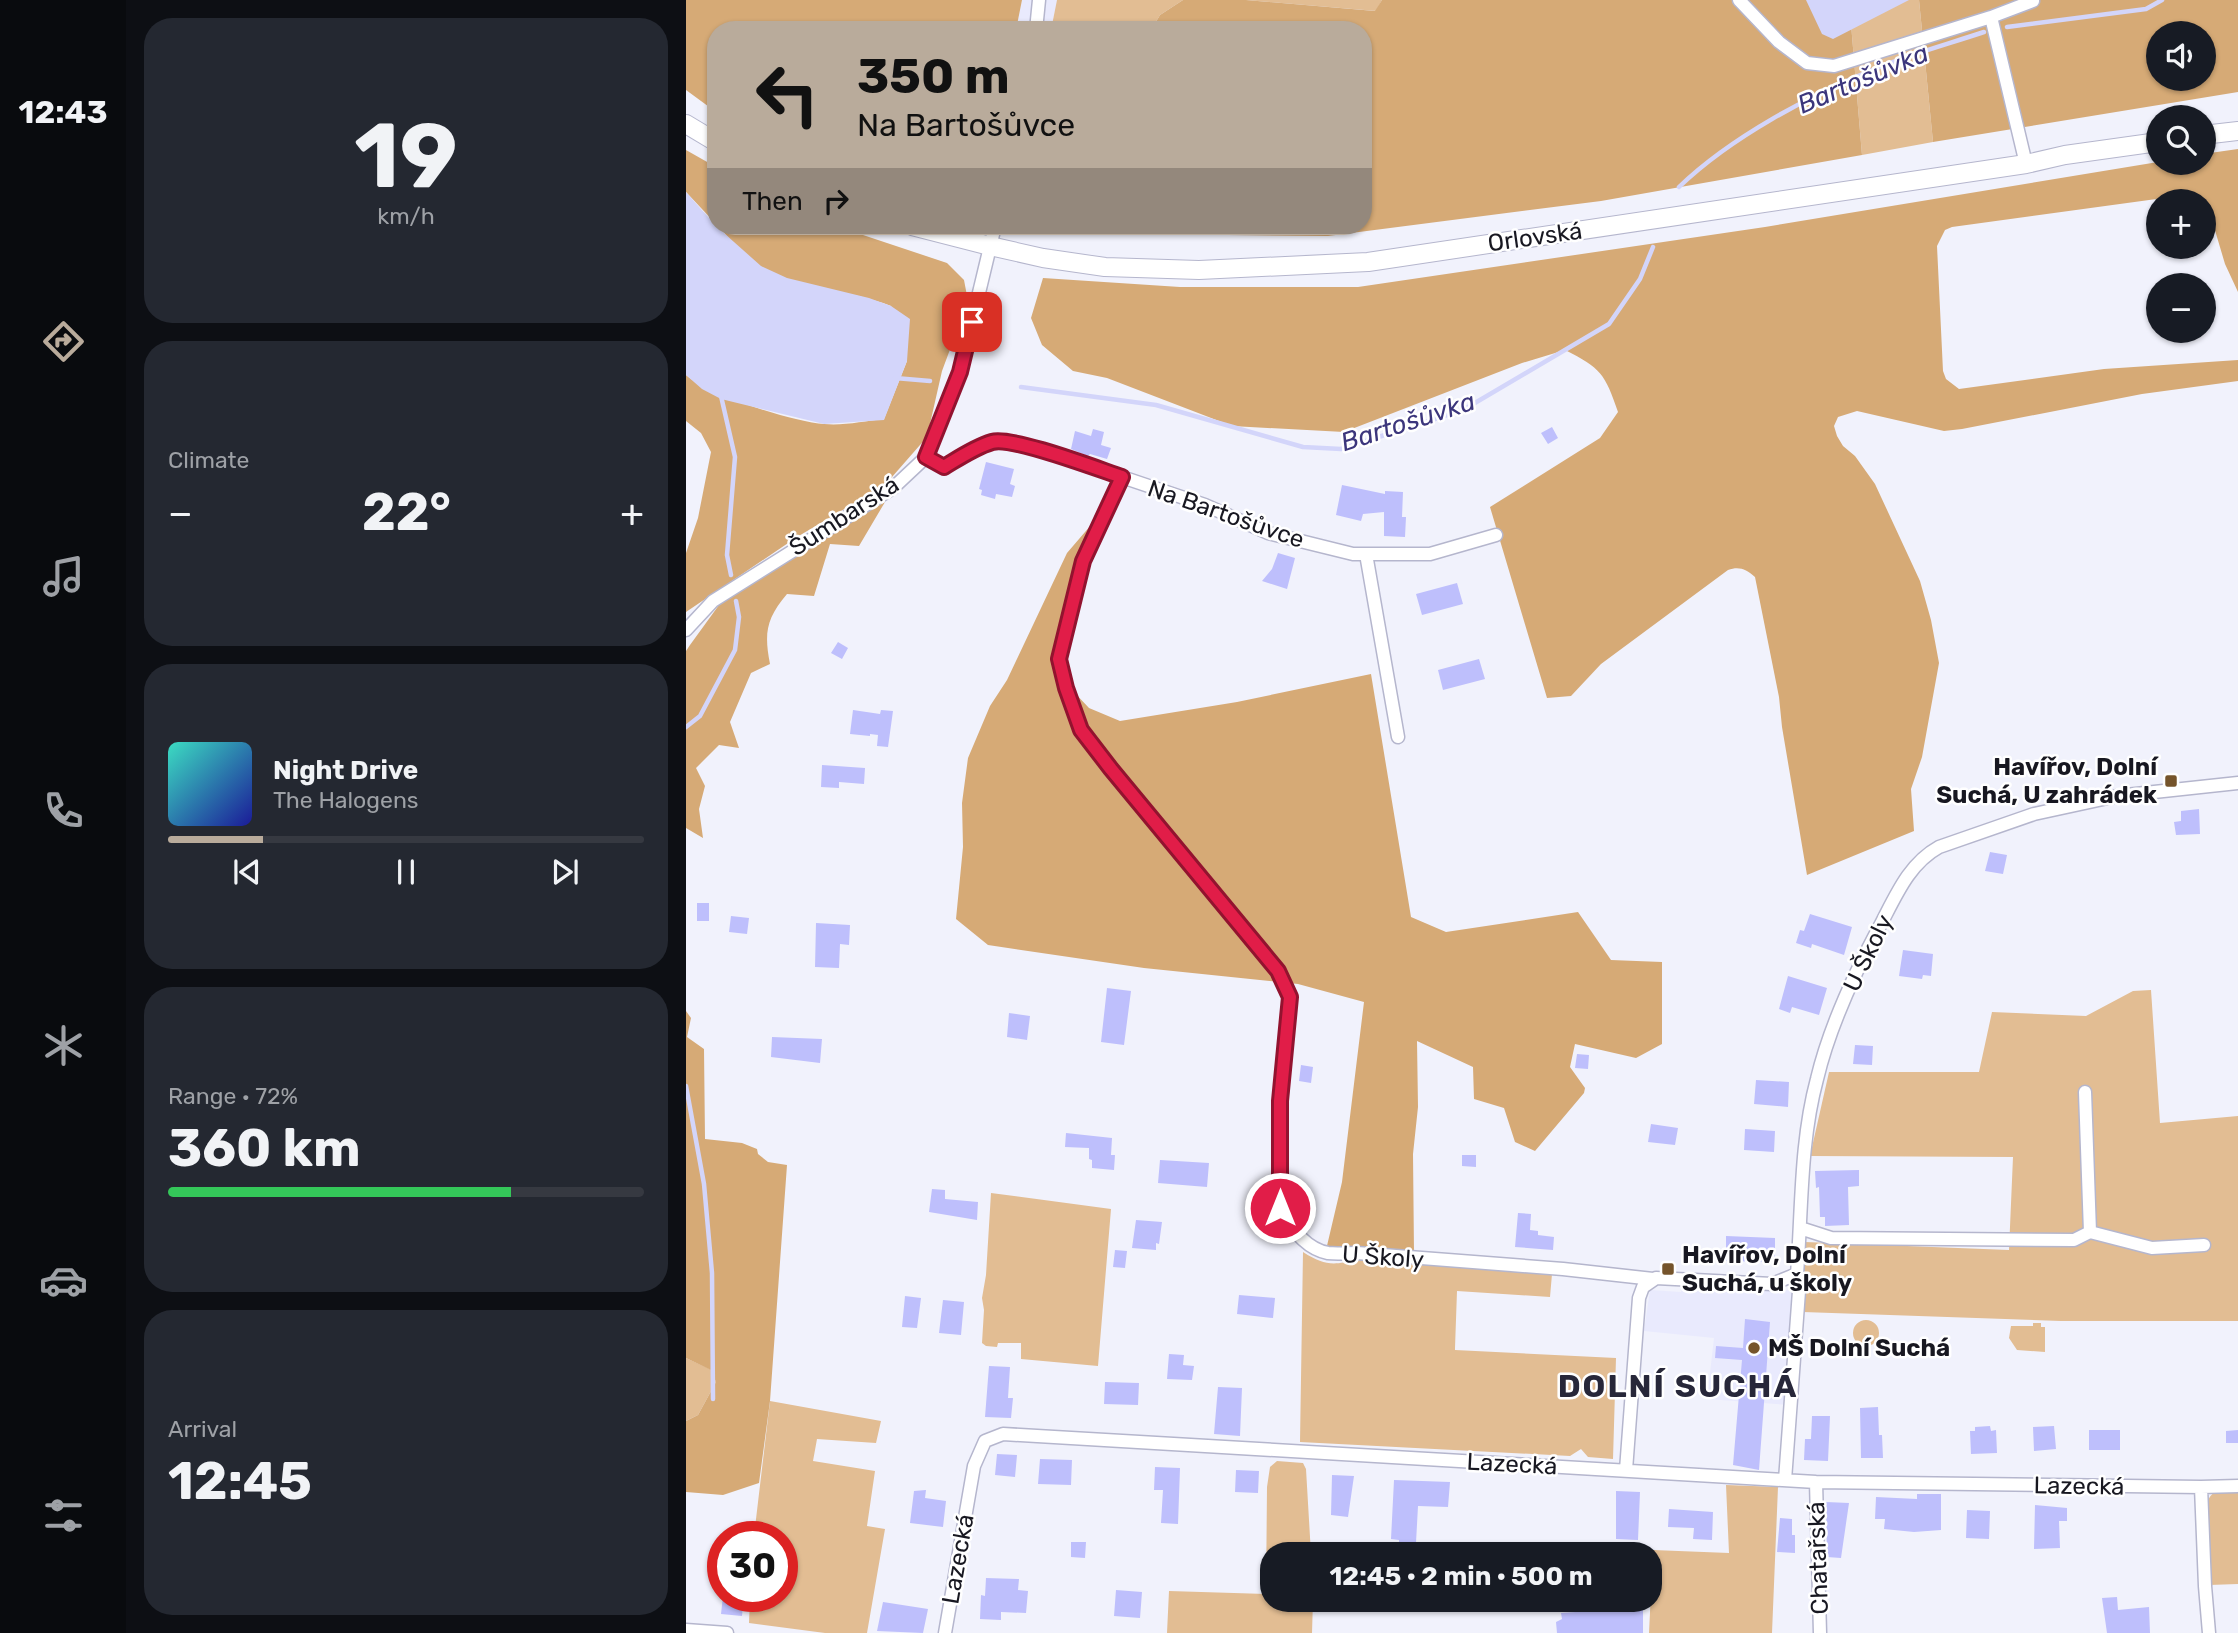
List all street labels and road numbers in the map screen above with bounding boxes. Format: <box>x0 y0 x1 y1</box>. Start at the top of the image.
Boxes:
street label: Orlovská <box>1486 217 1584 257</box>
street label: Šumbarská <box>784 470 904 562</box>
street label: Na Bartošůvce <box>1144 474 1308 554</box>
street label: U Školy <box>1837 910 1899 996</box>
street label: U Školy <box>1341 1240 1425 1274</box>
street label: Lazecká <box>1466 1448 1558 1480</box>
street label: Lazecká <box>2033 1471 2125 1501</box>
street label: Chatařská <box>1802 1501 1834 1615</box>
street label: Lazecká <box>936 1512 980 1606</box>

